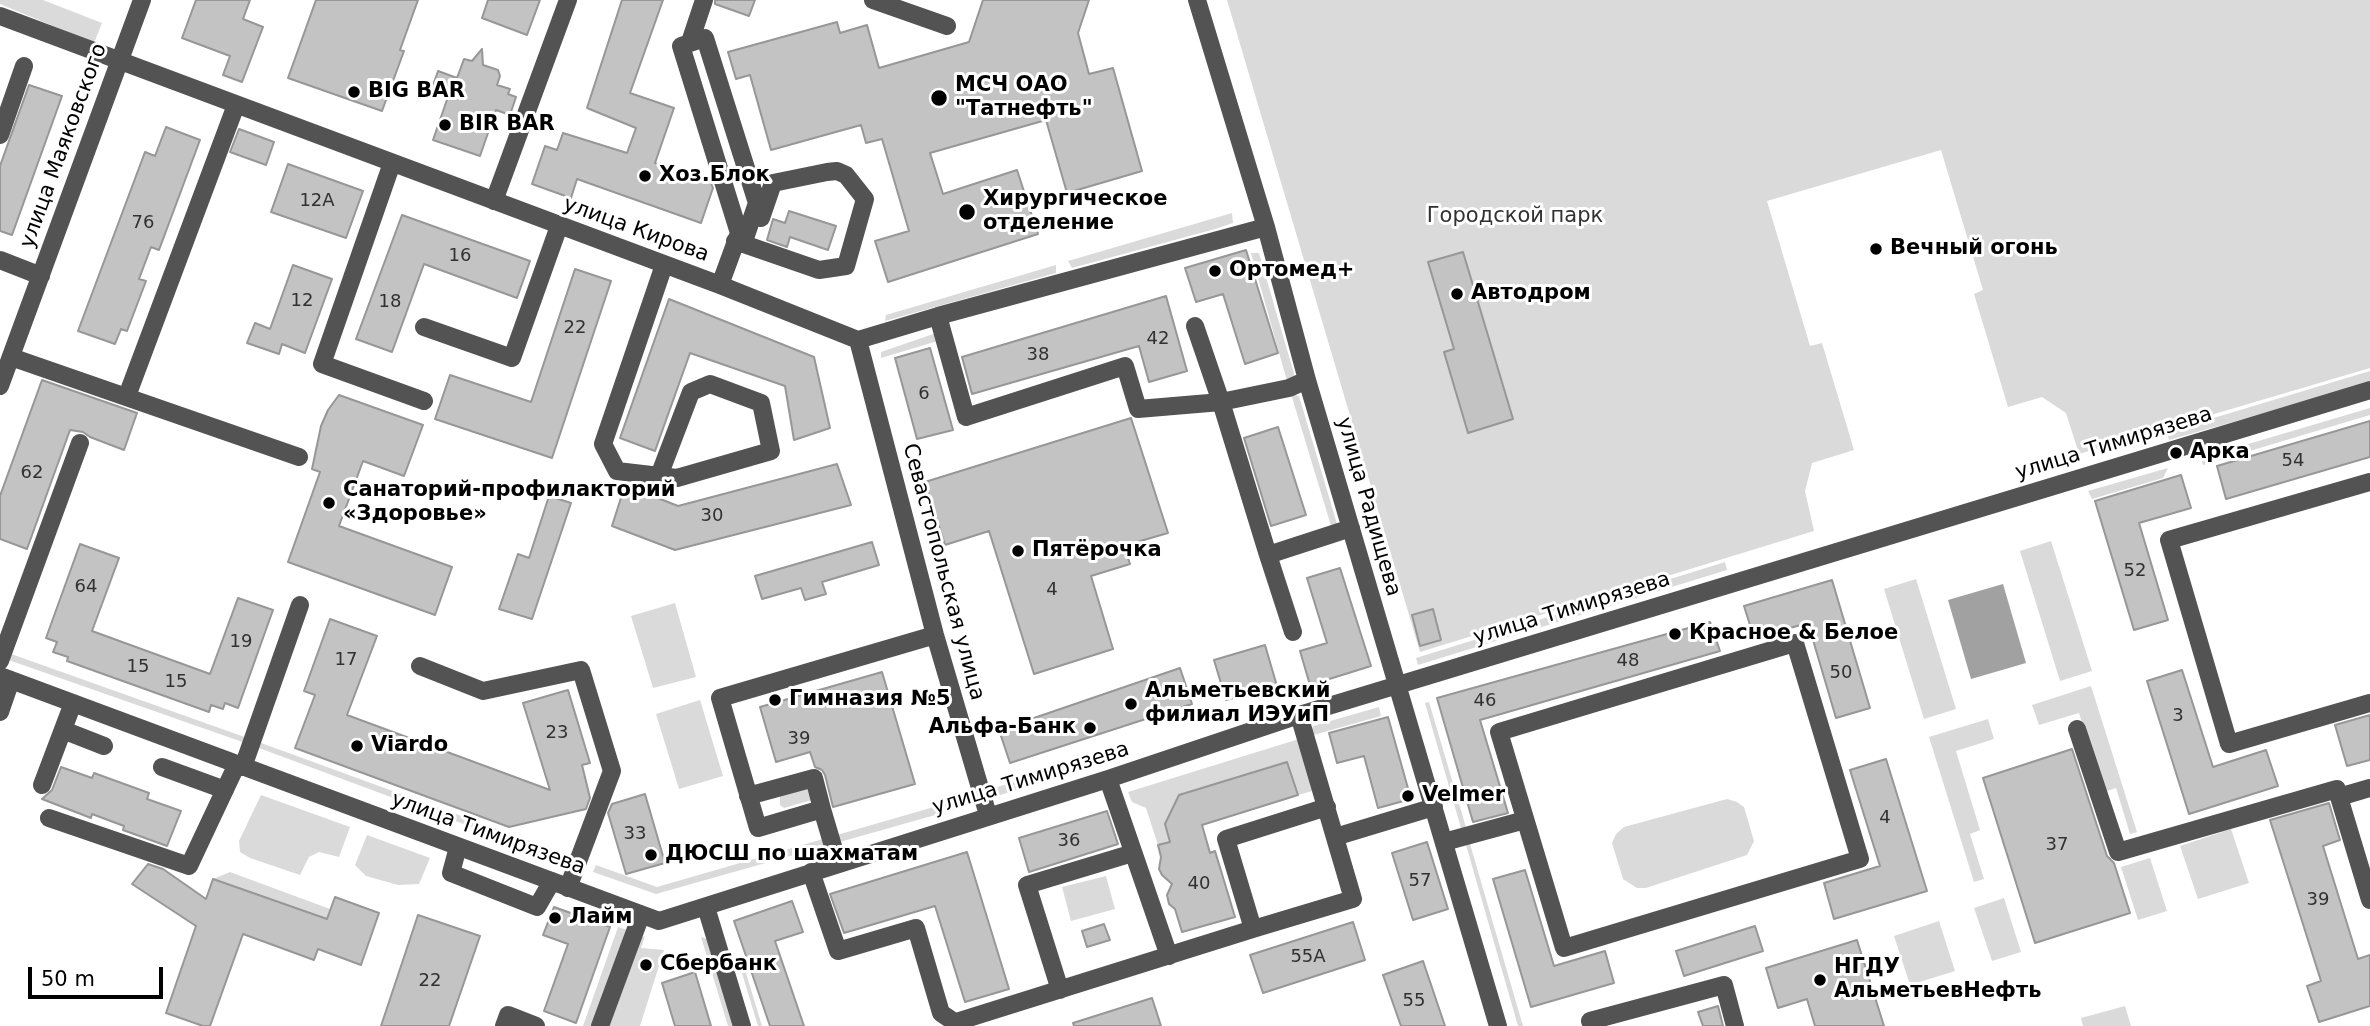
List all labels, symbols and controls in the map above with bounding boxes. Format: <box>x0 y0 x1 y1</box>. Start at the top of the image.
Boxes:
street label: улица Маяковского <box>15 40 113 252</box>
place label: МСЧ ОАО "Татнефть" <box>955 73 1093 123</box>
place label: BIG BAR <box>368 79 465 105</box>
marker: BIG BAR <box>346 84 362 100</box>
marker: МСЧ ОАО "Татнефть" <box>929 88 949 108</box>
place label: BIR BAR <box>459 112 555 138</box>
marker: BIR BAR <box>437 117 453 133</box>
place label: Хоз.Блок <box>659 163 770 189</box>
marker: Хоз.Блок <box>637 168 653 184</box>
place label: Хирургическое отделение <box>983 187 1167 237</box>
house number: 12А <box>299 190 335 212</box>
street label: улица Кирова <box>560 192 712 268</box>
marker: Хирургическое отделение <box>957 202 977 222</box>
park label: Городской парк <box>1427 204 1603 230</box>
house number: 76 <box>132 212 154 234</box>
place label: Вечный огонь <box>1890 236 2058 262</box>
marker: Вечный огонь <box>1868 241 1884 257</box>
house number: 16 <box>449 245 471 267</box>
place label: Ортомед+ <box>1229 258 1354 284</box>
marker: Ортомед+ <box>1207 263 1223 279</box>
place label: Автодром <box>1471 281 1591 307</box>
marker: Автодром <box>1449 286 1465 302</box>
house number: 12 <box>291 290 313 312</box>
house number: 18 <box>379 291 401 313</box>
house number: 22 <box>564 317 586 339</box>
house number: 42 <box>1147 328 1169 350</box>
house number: 38 <box>1027 344 1049 366</box>
house number: 6 <box>918 383 930 405</box>
street label: улица Тимирязева <box>2012 402 2216 486</box>
street label: улица Радищева <box>1330 415 1406 599</box>
place label: Арка <box>2190 440 2250 466</box>
street label: Севастопольская улица <box>897 441 989 703</box>
marker: Арка <box>2168 445 2184 461</box>
house number: 54 <box>2282 450 2304 472</box>
house number: 62 <box>21 462 43 484</box>
place label: Санаторий-профилакторий «Здоровье» <box>343 478 675 528</box>
marker: Санаторий-профилакторий «Здоровье» <box>321 495 337 511</box>
house number: 30 <box>701 505 723 527</box>
place label: Пятёрочка <box>1032 538 1162 564</box>
marker: Пятёрочка <box>1010 543 1026 559</box>
house number: 52 <box>2124 560 2146 582</box>
street label: улица Тимирязева <box>1470 567 1674 651</box>
house number: 64 <box>75 576 97 598</box>
house number: 4 <box>1046 579 1058 601</box>
place label: Красное & Белое <box>1689 621 1898 647</box>
marker: Красное & Белое <box>1667 626 1683 642</box>
house number: 19 <box>230 631 252 653</box>
house number: 17 <box>335 649 357 671</box>
house number: 48 <box>1617 650 1639 672</box>
house number: 15 <box>127 656 149 678</box>
house number: 50 <box>1830 662 1852 684</box>
house number: 15 <box>165 671 187 693</box>
place label: Альметьевский филиал ИЭУиП <box>1145 679 1330 729</box>
place label: Гимназия №5 <box>789 687 951 713</box>
house number: 46 <box>1474 690 1496 712</box>
marker: Гимназия №5 <box>767 692 783 708</box>
marker: Альметьевский филиал ИЭУиП <box>1123 696 1139 712</box>
house number: 3 <box>2172 705 2184 727</box>
place label: Альфа-Банк <box>928 715 1076 741</box>
marker: Альфа-Банк <box>1082 720 1098 736</box>
house number: 23 <box>546 722 568 744</box>
house number: 39 <box>788 728 810 750</box>
place label: Viardo <box>371 733 448 759</box>
street label: улица Тимирязева <box>929 737 1133 821</box>
marker: Viardo <box>349 738 365 754</box>
place label: Velmer <box>1422 783 1505 809</box>
street label: улица Тимирязева <box>388 787 588 881</box>
marker: Velmer <box>1400 788 1416 804</box>
house number: 4 <box>1879 807 1891 829</box>
house number: 33 <box>624 823 646 845</box>
house number: 36 <box>1058 830 1080 852</box>
house number: 37 <box>2046 834 2068 856</box>
place label: ДЮСШ по шахматам <box>665 842 918 868</box>
marker: ДЮСШ по шахматам <box>643 847 659 863</box>
house number: 57 <box>1409 870 1431 892</box>
house number: 40 <box>1188 873 1210 895</box>
house number: 39 <box>2307 889 2329 911</box>
place label: Лайм <box>569 905 632 931</box>
marker: Лайм <box>547 910 563 926</box>
house number: 55А <box>1290 946 1326 968</box>
place label: Сбербанк <box>660 952 777 978</box>
scale bar <box>32 953 166 997</box>
place label: НГДУ АльметьевНефть <box>1834 955 2041 1005</box>
marker: Сбербанк <box>638 957 654 973</box>
text: 50 m <box>41 967 95 991</box>
house number: 22 <box>419 970 441 992</box>
marker: НГДУ АльметьевНефть <box>1812 972 1828 988</box>
house number: 55 <box>1403 990 1425 1012</box>

